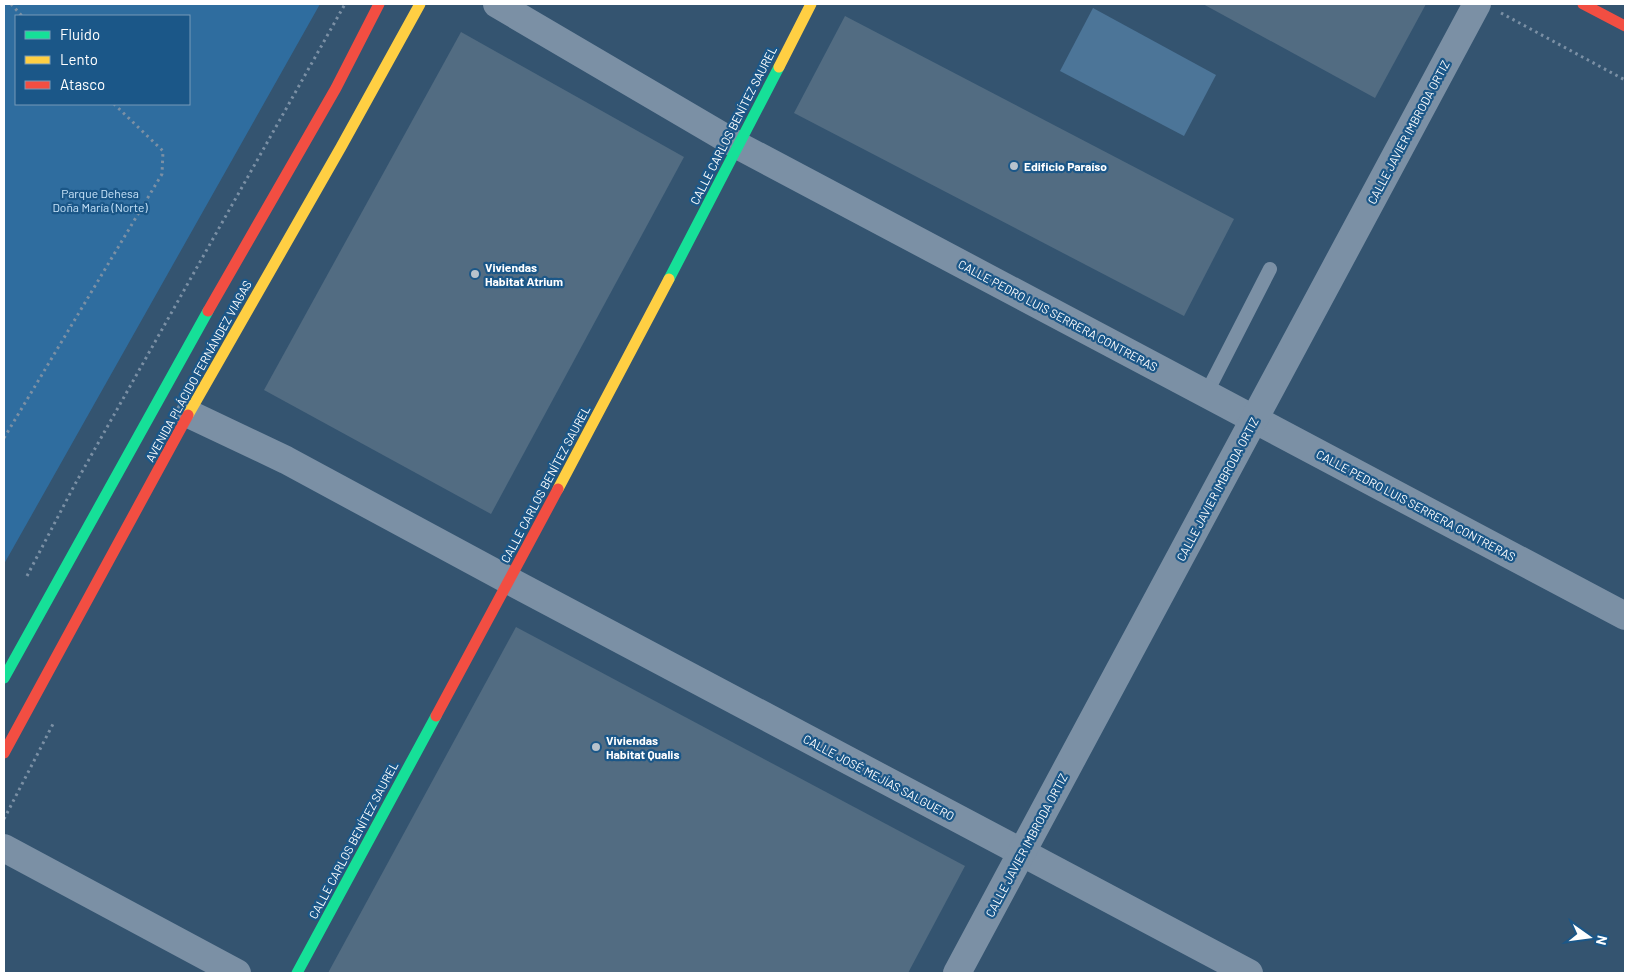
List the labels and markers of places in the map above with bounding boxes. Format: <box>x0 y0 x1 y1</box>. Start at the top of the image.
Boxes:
place label: Edificio Paraíso <box>1024 159 1107 173</box>
marker: Edificio Paraíso <box>1008 160 1020 172</box>
place label: Viviendas Habitat Atrium <box>485 260 563 288</box>
marker: Viviendas Habitat Atrium <box>469 268 481 280</box>
place label: Viviendas Habitat Qualis <box>606 733 679 761</box>
marker: Viviendas Habitat Qualis <box>590 741 602 753</box>

